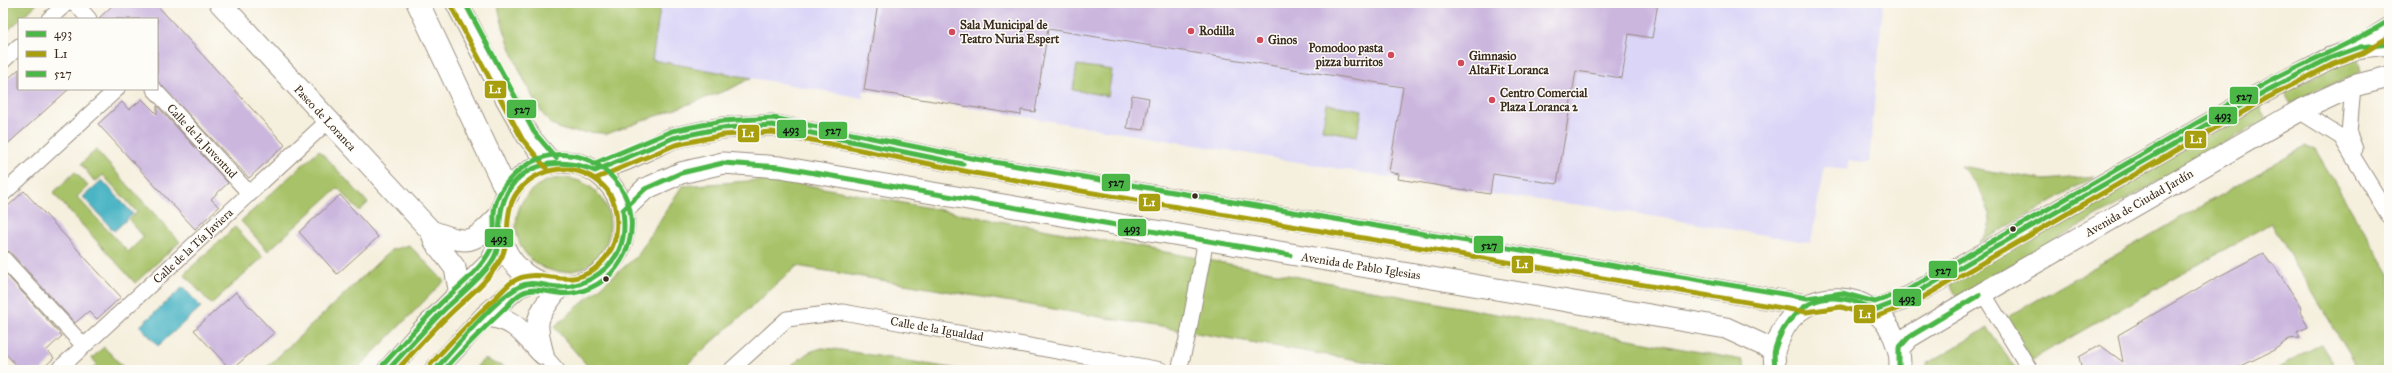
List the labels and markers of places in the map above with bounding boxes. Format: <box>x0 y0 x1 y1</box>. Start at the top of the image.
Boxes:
place label: Sala Municipal de Teatro Nuria Espert <box>959 18 1060 47</box>
place label: Rodilla <box>1199 24 1235 38</box>
marker: Rodilla <box>1186 26 1196 36</box>
marker: Sala Municipal de Teatro Nuria Espert <box>947 27 957 37</box>
place label: Ginos <box>1268 33 1298 47</box>
marker: Ginos <box>1255 35 1265 45</box>
place label: Pomodoo pasta pizza burritos <box>1308 41 1384 70</box>
place label: Gimnasio AltaFit Loranca <box>1468 49 1550 77</box>
marker: Pomodoo pasta pizza burritos <box>1386 50 1396 60</box>
marker: Gimnasio AltaFit Loranca <box>1456 58 1466 68</box>
place label: Centro Comercial Plaza Loranca 2 <box>1500 86 1588 114</box>
marker: Centro Comercial Plaza Loranca 2 <box>1487 95 1497 105</box>
unlabelled marker <box>1190 191 1200 201</box>
unlabelled marker <box>2008 224 2018 234</box>
unlabelled marker <box>601 274 611 284</box>

